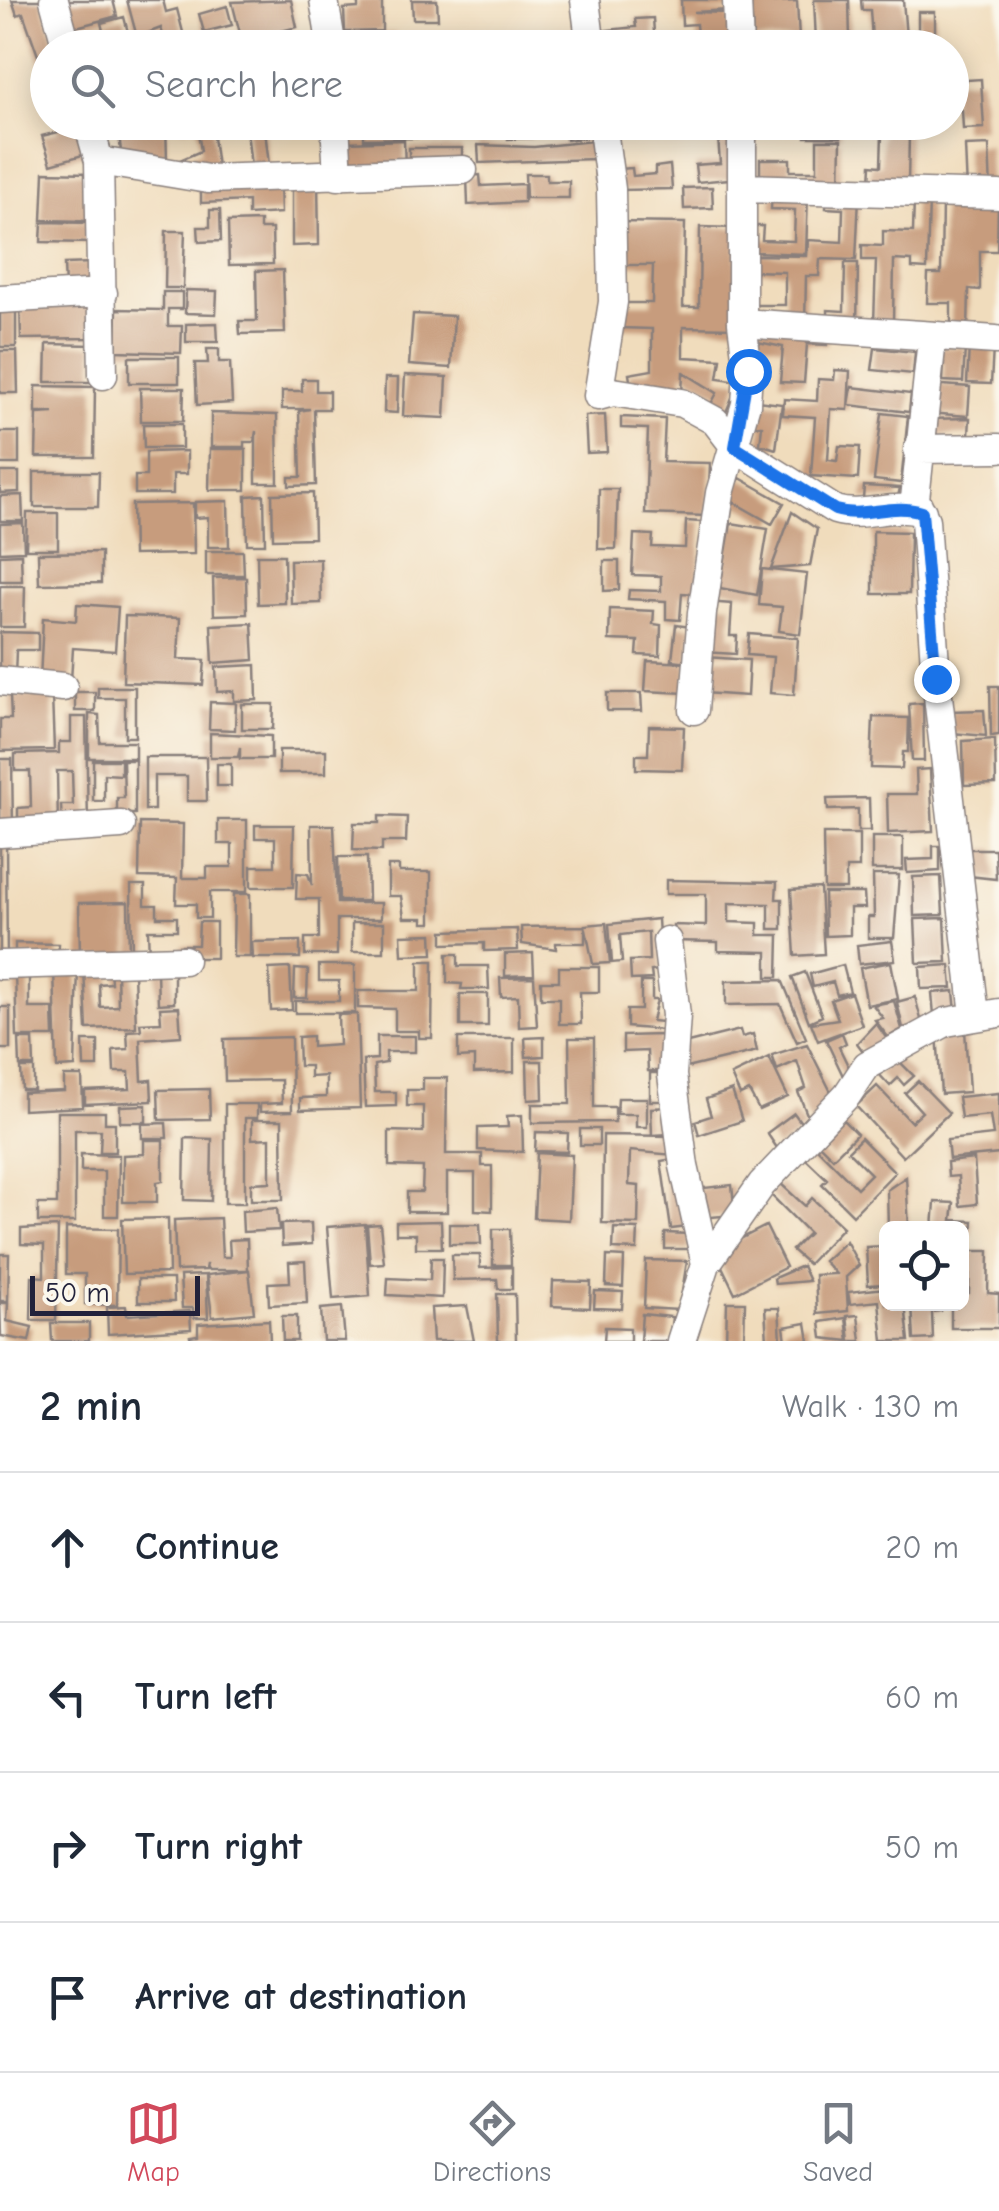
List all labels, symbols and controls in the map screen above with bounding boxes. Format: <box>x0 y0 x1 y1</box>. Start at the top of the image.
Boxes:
search box <box>30 30 969 140</box>
icon: search <box>65 58 120 113</box>
text: Search here <box>145 63 343 107</box>
route start <box>726 349 772 395</box>
route end <box>914 657 960 703</box>
map controls <box>879 1221 969 1311</box>
button: locate <box>879 1221 969 1311</box>
scale bar <box>30 1271 200 1316</box>
text: 50 m <box>45 1277 110 1309</box>
text: 2 min <box>40 1382 142 1431</box>
text: Walk · 130 m <box>782 1388 959 1425</box>
icon: ahead <box>40 1520 95 1575</box>
text: Continue <box>135 1525 279 1569</box>
text: 20 m <box>886 1529 959 1566</box>
icon: left <box>40 1670 95 1725</box>
text: Turn left <box>135 1675 276 1719</box>
text: 60 m <box>885 1679 959 1716</box>
icon: right <box>40 1820 95 1875</box>
text: Turn right <box>135 1825 302 1869</box>
text: 50 m <box>885 1829 959 1866</box>
icon: arrive <box>40 1970 95 2025</box>
text: Arrive at destination <box>135 1975 467 2019</box>
tab: Map <box>126 2096 181 2188</box>
tab: Directions <box>433 2096 551 2188</box>
tab: Saved <box>803 2096 873 2188</box>

